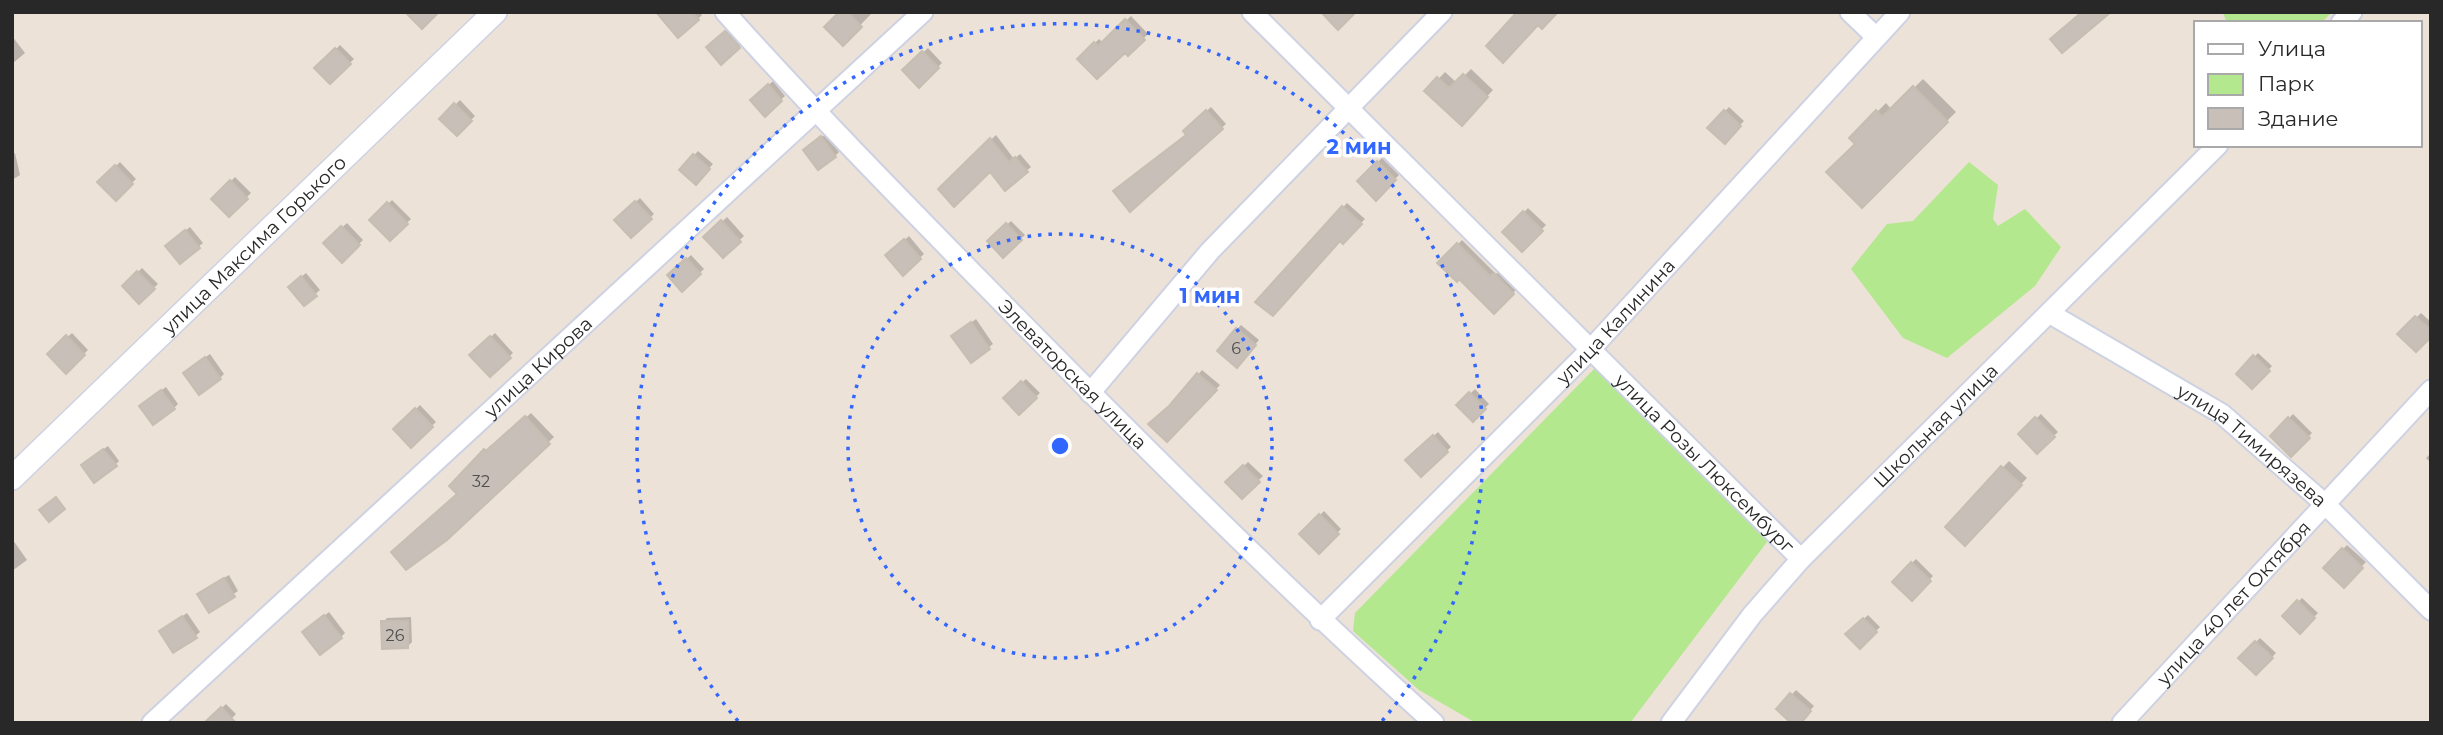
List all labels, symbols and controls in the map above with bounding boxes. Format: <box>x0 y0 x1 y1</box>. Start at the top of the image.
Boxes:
legend <box>2194 21 2422 147</box>
text: Улица <box>2258 36 2326 61</box>
text: Парк <box>2258 71 2314 96</box>
text: Здание <box>2258 106 2339 131</box>
text: 2 мин <box>1327 134 1391 159</box>
street label: улица Максима Горького <box>156 151 351 340</box>
street label: улица Калинина <box>1551 254 1680 390</box>
text: 1 мин <box>1180 283 1240 308</box>
street label: Элеваторская улица <box>993 295 1151 454</box>
street label: улица Кирова <box>479 312 597 423</box>
house number: 6 <box>1231 339 1241 358</box>
street label: Школьная улица <box>1869 359 2003 492</box>
street label: улица Розы Люксембург <box>1609 368 1799 558</box>
street label: улица Тимирязева <box>2172 379 2331 512</box>
centre of rings <box>1048 434 1072 458</box>
house number: 32 <box>472 472 490 491</box>
street label: улица 40 лет Октября <box>2151 516 2316 691</box>
house number: 26 <box>386 626 405 645</box>

